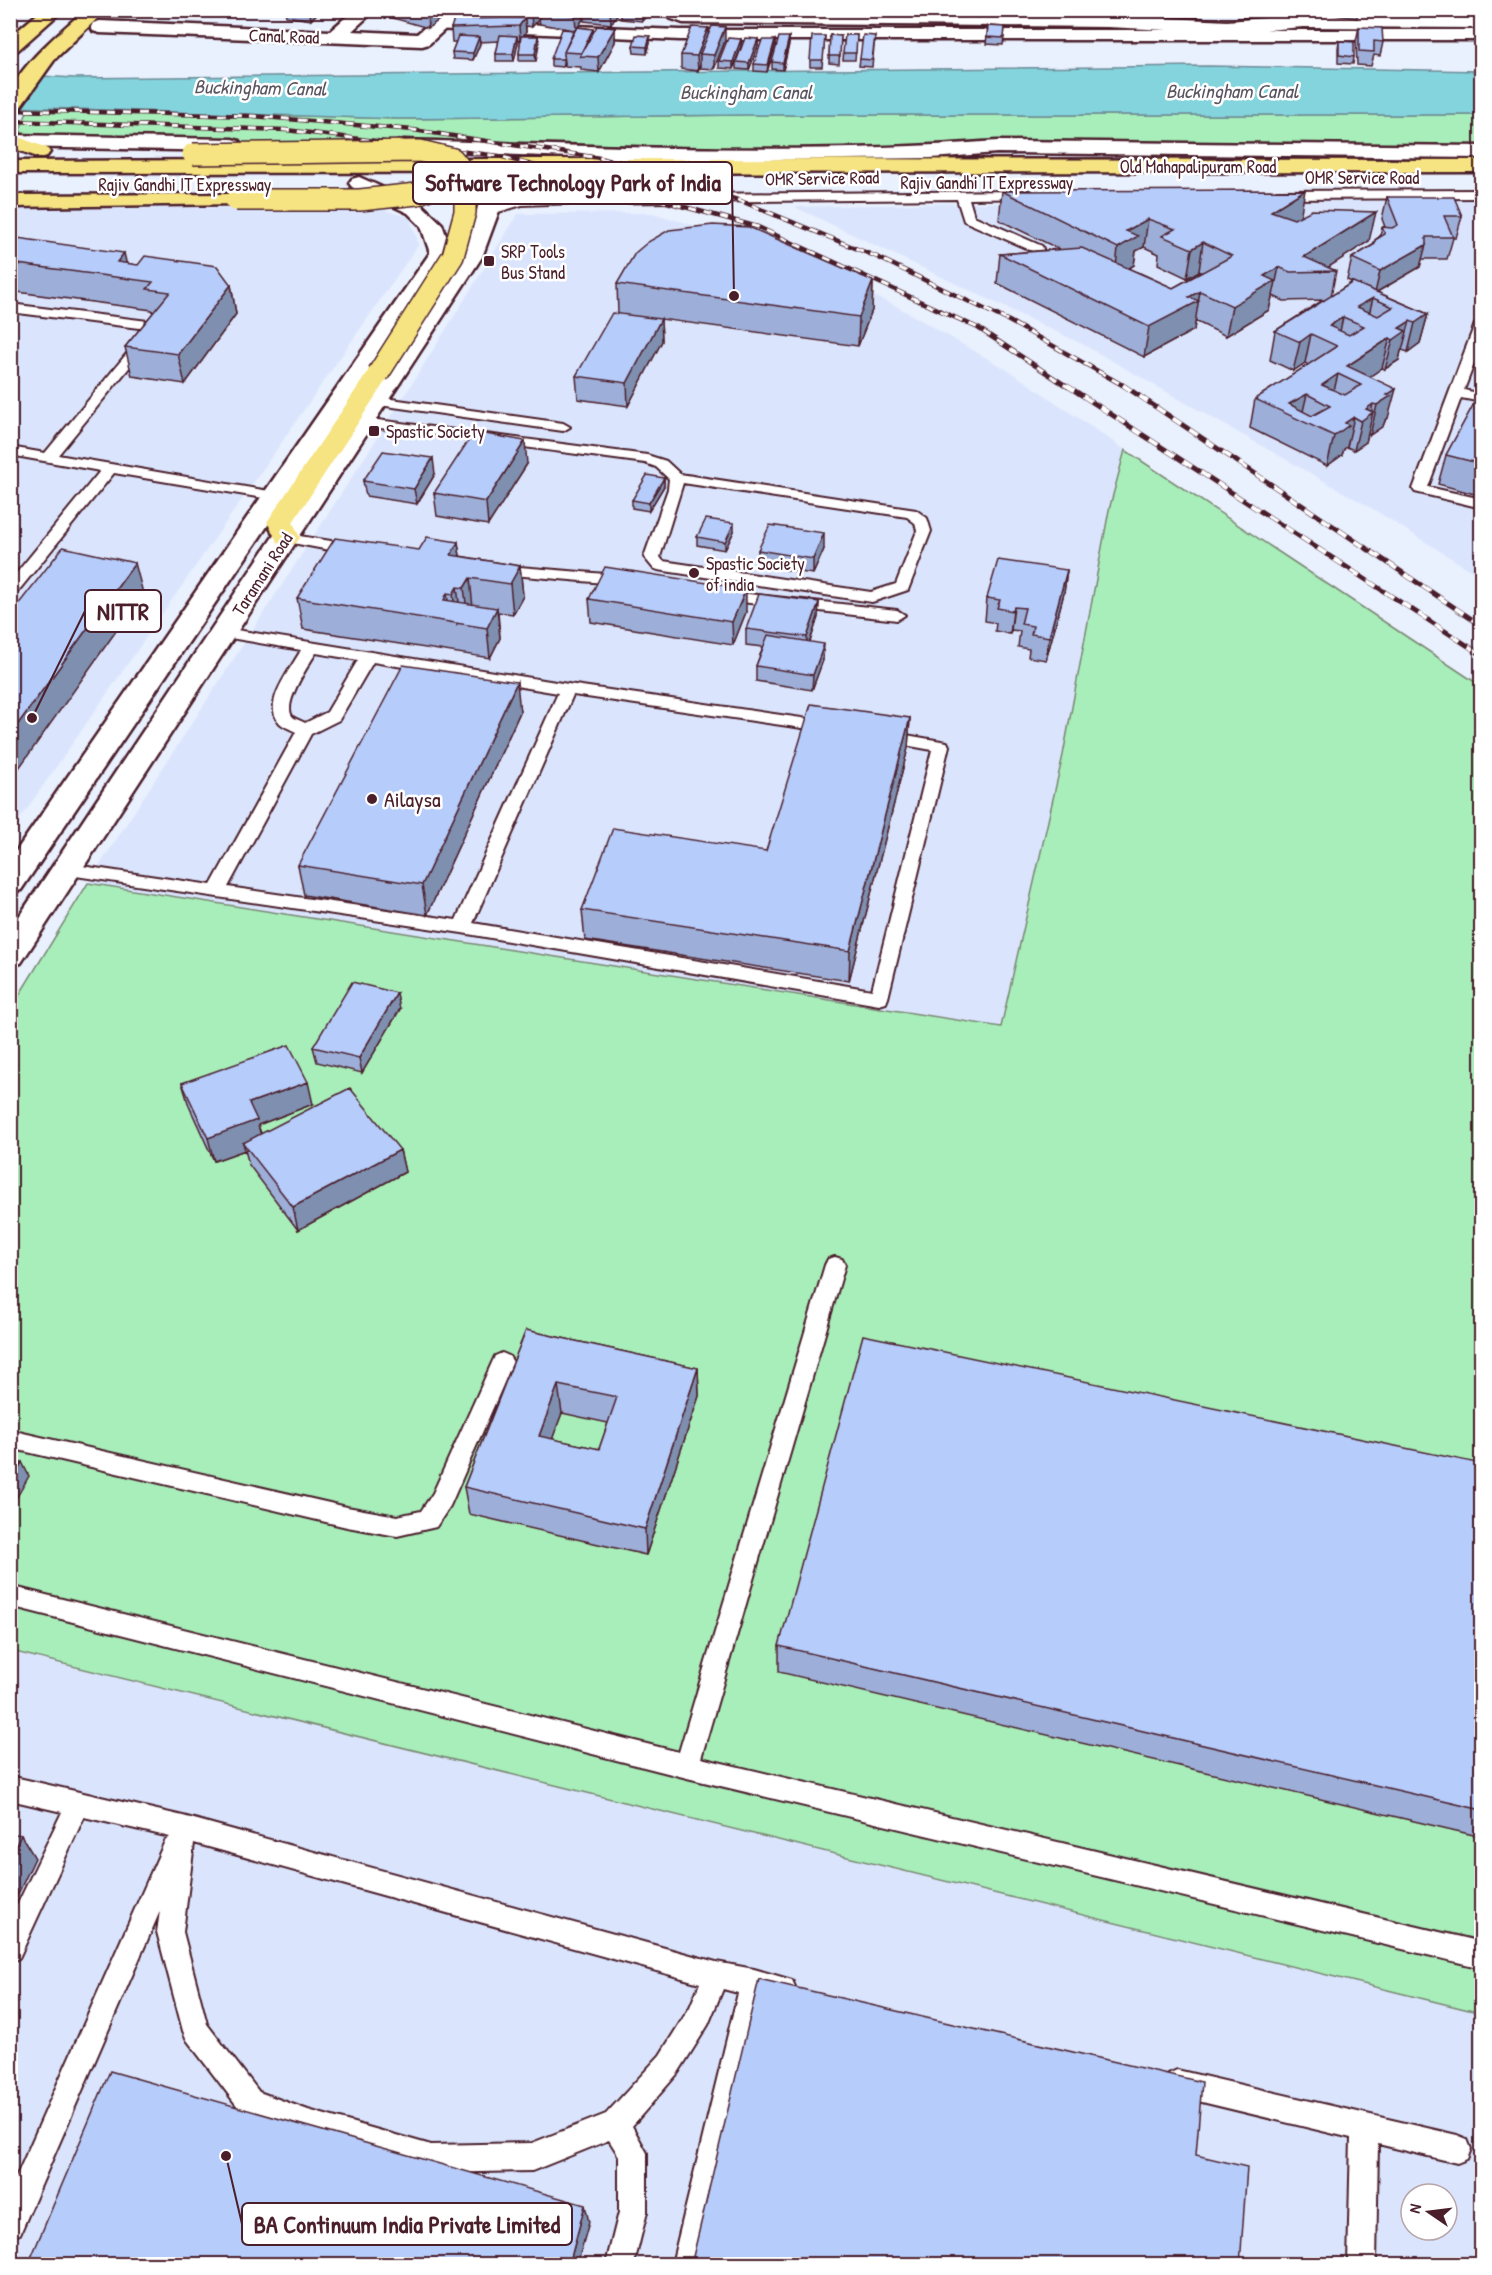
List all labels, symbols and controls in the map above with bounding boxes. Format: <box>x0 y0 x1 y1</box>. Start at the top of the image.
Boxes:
street label: Canal Road <box>248 22 320 50</box>
water label: Buckingham Canal <box>194 72 328 103</box>
water label: Buckingham Canal <box>1166 77 1300 105</box>
water label: Buckingham Canal <box>680 78 814 106</box>
street label: Old Mahapalipuram Road <box>1120 154 1276 179</box>
callout: Software Technology Park of India <box>413 162 732 204</box>
street label: OMR Service Road <box>765 165 879 191</box>
street label: OMR Service Road <box>1305 165 1419 190</box>
text: Software Technology Park of India <box>425 166 721 199</box>
street label: Rajiv Gandhi IT Expressway <box>901 170 1074 195</box>
street label: Rajiv Gandhi IT Expressway <box>99 172 272 197</box>
place label: SRP Tools Bus Stand <box>501 239 565 285</box>
marker: SRP Tools Bus Stand <box>482 254 496 268</box>
place label: Spastic Society <box>386 419 485 444</box>
marker: Spastic Society <box>367 424 381 438</box>
street label: Taramani Road <box>226 528 298 620</box>
place label: Spastic Society of india <box>706 551 805 597</box>
marker: Spastic Society of india <box>687 566 701 580</box>
callout: NITTR <box>85 590 161 632</box>
text: NITTR <box>97 595 149 627</box>
place label: Ailaysa <box>384 784 441 814</box>
marker: Ailaysa <box>365 792 379 806</box>
north arrow <box>1399 2182 1459 2242</box>
text: N <box>1403 2201 1426 2215</box>
callout: BA Continuum India Private Limited <box>242 2203 572 2245</box>
text: BA Continuum India Private Limited <box>254 2208 561 2240</box>

